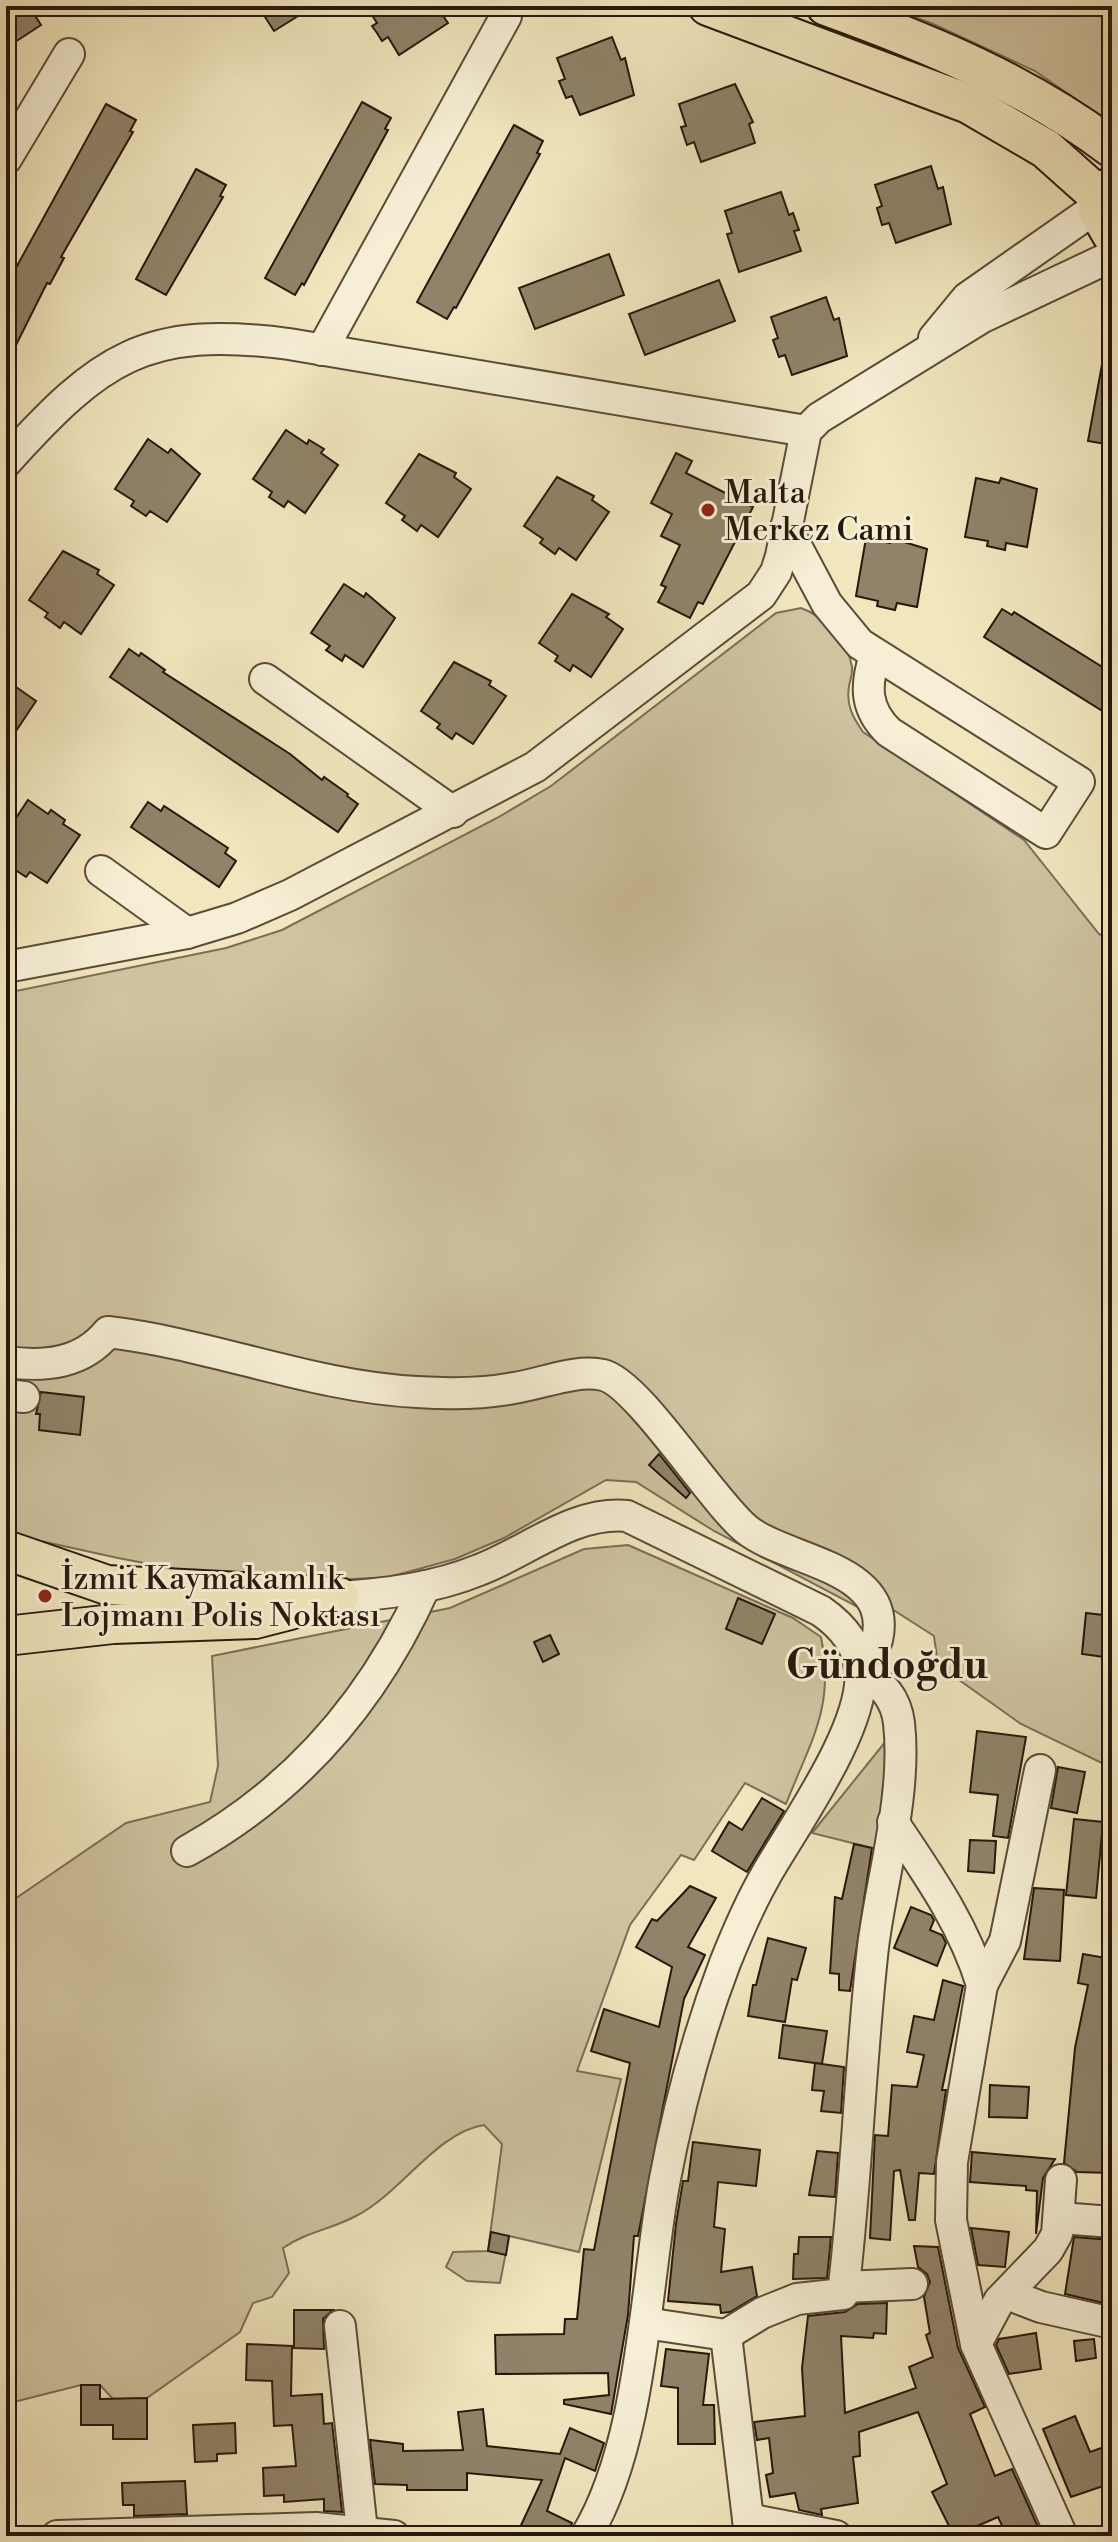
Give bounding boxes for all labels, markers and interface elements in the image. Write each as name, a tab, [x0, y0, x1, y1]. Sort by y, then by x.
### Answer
place label: Malta Merkez Cami	[724, 473, 913, 550]
marker: Malta Merkez Cami	[699, 501, 717, 519]
place label: İzmit Kaymakamlık Lojmanı Polis Noktası	[61, 1558, 380, 1636]
marker: İzmit Kaymakamlık Lojmanı Polis Noktası	[36, 1587, 54, 1605]
district label: Gündoğdu	[786, 1641, 988, 1691]

